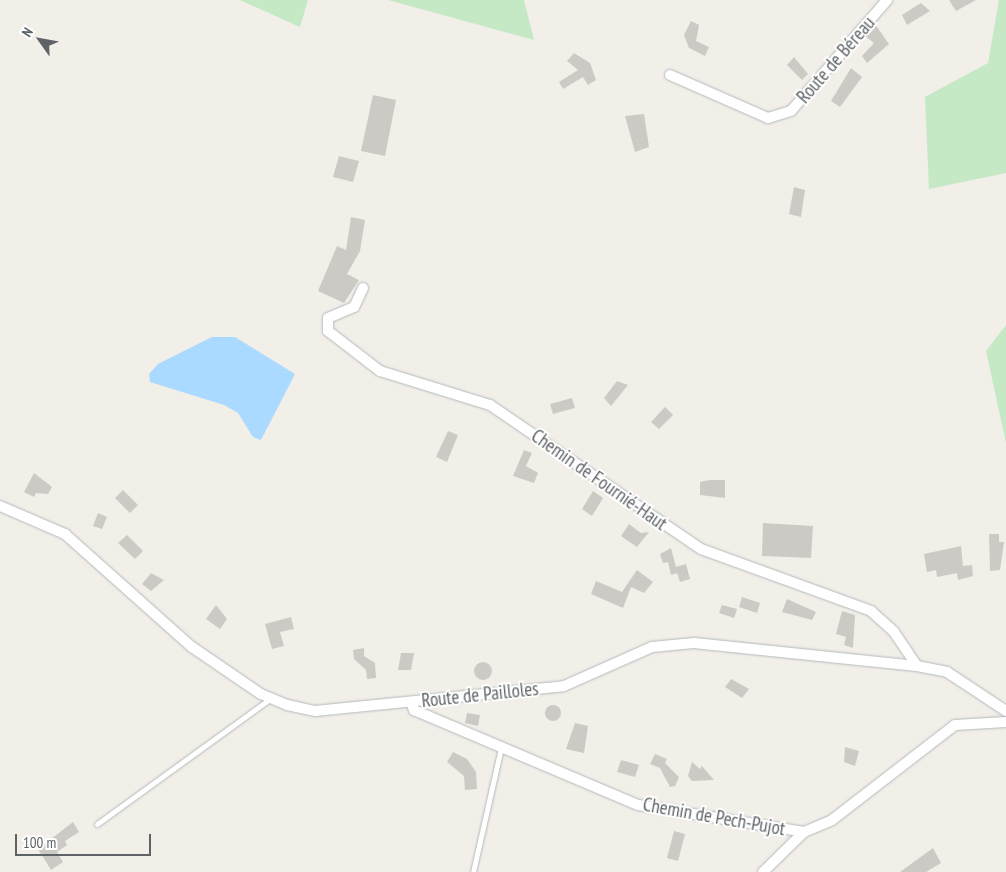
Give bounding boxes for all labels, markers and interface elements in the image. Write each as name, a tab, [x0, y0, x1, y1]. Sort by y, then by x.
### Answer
street label: Route de Béreau	[792, 12, 880, 108]
north arrow	[15, 15, 65, 65]
text: N	[18, 24, 37, 40]
street label: Chemin de Fournié-Haut	[527, 425, 671, 535]
street label: Route de Pailloles	[420, 678, 540, 712]
street label: Chemin de Pech-Pujot	[641, 793, 787, 841]
scale bar	[18, 824, 154, 856]
text: 100 m	[23, 833, 56, 852]

